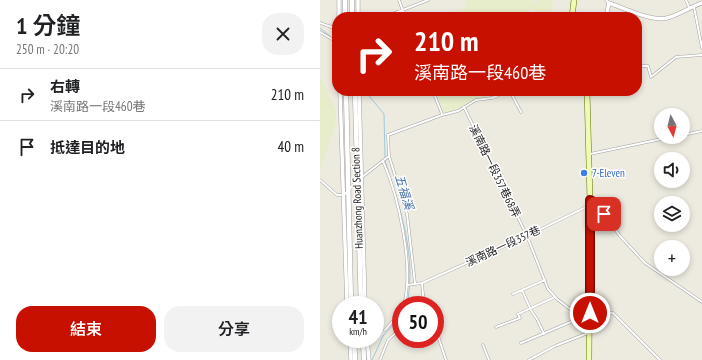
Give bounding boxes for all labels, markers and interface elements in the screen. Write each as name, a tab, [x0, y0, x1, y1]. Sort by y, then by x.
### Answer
text: 1 分鐘	[16, 10, 80, 41]
button: close	[262, 13, 304, 55]
text: 210 m	[414, 22, 478, 59]
icon: right	[348, 28, 400, 80]
text: 250 m · 20:20	[16, 41, 79, 58]
text: 溪南路一段460巷	[414, 61, 546, 84]
text: 右轉	[50, 77, 80, 96]
icon: right	[16, 84, 38, 106]
text: 210 m	[271, 85, 304, 104]
text: 溪南路一段460巷	[50, 98, 146, 115]
north arrow	[654, 108, 690, 144]
map controls	[654, 108, 690, 276]
street label: 溪南路一段357巷68弄	[466, 122, 524, 220]
icon: arrive	[16, 136, 38, 158]
text: 40 m	[278, 137, 304, 156]
text: 抵達目的地	[50, 138, 125, 157]
street label: Huanzhong Road Section 8	[348, 147, 366, 249]
button: sound	[654, 152, 690, 188]
place label: 7-Eleven	[592, 166, 625, 180]
marker: 7-Eleven	[579, 168, 589, 178]
water label: 五福溪	[392, 172, 417, 213]
button: layers	[654, 196, 690, 232]
pin	[587, 197, 621, 231]
icon: arrive	[593, 203, 615, 225]
street label: 溪南路一段357巷	[463, 223, 543, 269]
button: +	[654, 240, 690, 276]
position arrow	[569, 292, 611, 334]
speed limit sign: 50	[392, 296, 444, 348]
text: 41	[348, 304, 368, 330]
button: 結束	[16, 306, 156, 352]
button: 分享	[164, 306, 304, 352]
text: km/h	[349, 325, 367, 338]

